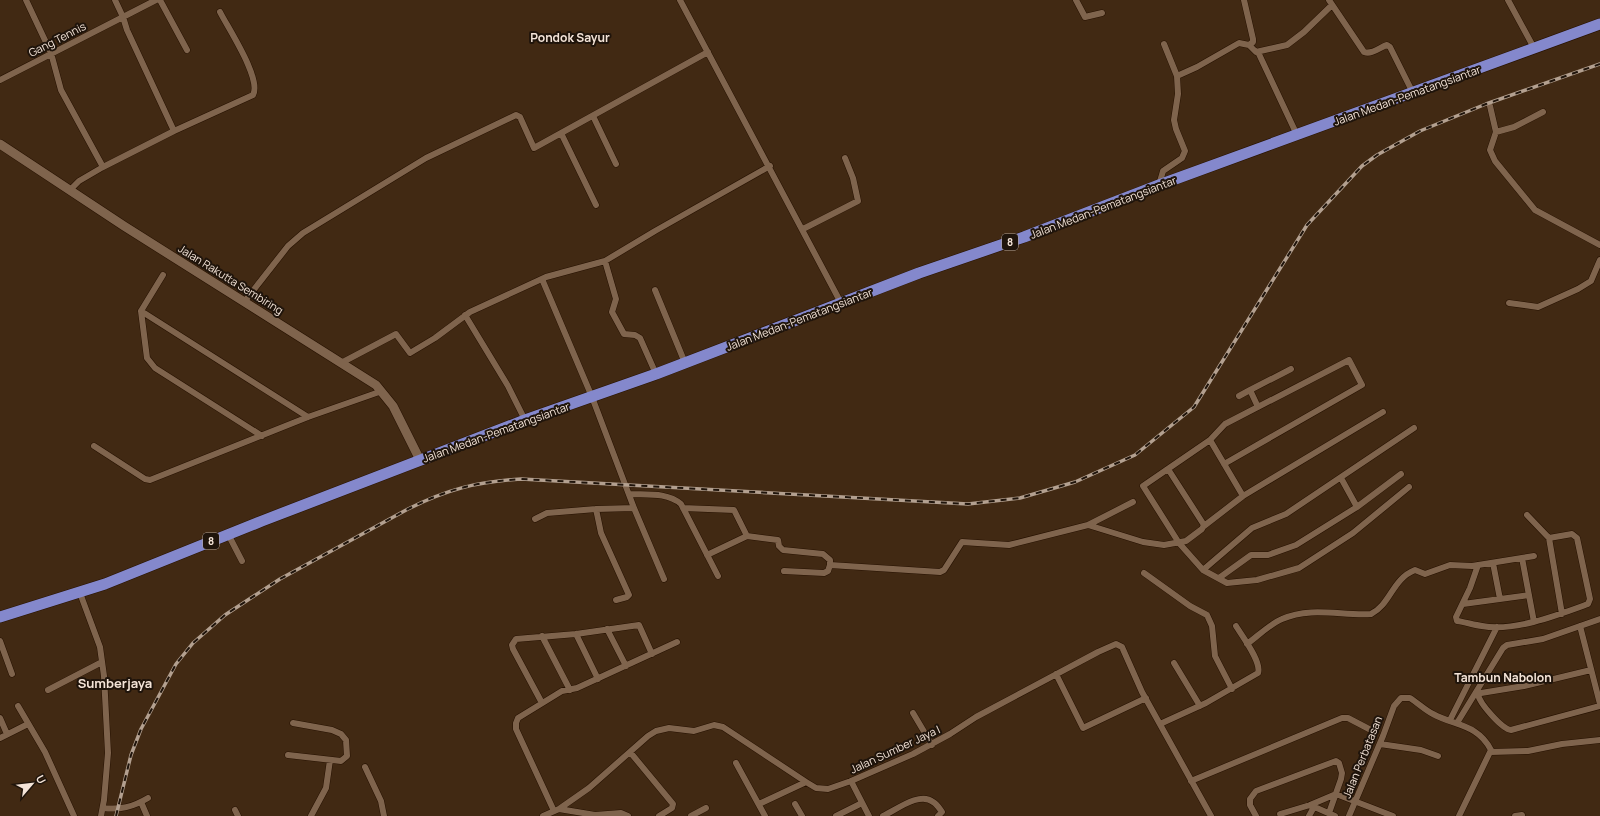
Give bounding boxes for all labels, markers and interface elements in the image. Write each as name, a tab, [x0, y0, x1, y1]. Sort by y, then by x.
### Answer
street label: Gang Tennis	[26, 18, 88, 60]
district label: Pondok Sayur	[530, 29, 610, 46]
street label: Jalan Medan-Pematangsiantar	[1331, 61, 1483, 129]
street label: Jalan Medan-Pematangsiantar	[1028, 172, 1178, 242]
road number: 8	[1002, 234, 1018, 250]
street label: Jalan Rakutta Sembiring	[176, 241, 286, 317]
street label: Jalan Medan-Pematangsiantar	[724, 284, 874, 354]
street label: Jalan Medan-Pematangsiantar	[420, 398, 572, 466]
road number: 8	[203, 533, 219, 549]
district label: Tambun Nabolon	[1454, 669, 1552, 686]
district label: Sumberjaya	[78, 674, 152, 692]
street label: Jalan Perbatasan	[1339, 714, 1385, 800]
street label: Jalan Sumber Jaya I	[848, 722, 942, 776]
north arrow	[12, 764, 52, 804]
text: U	[33, 772, 50, 786]

